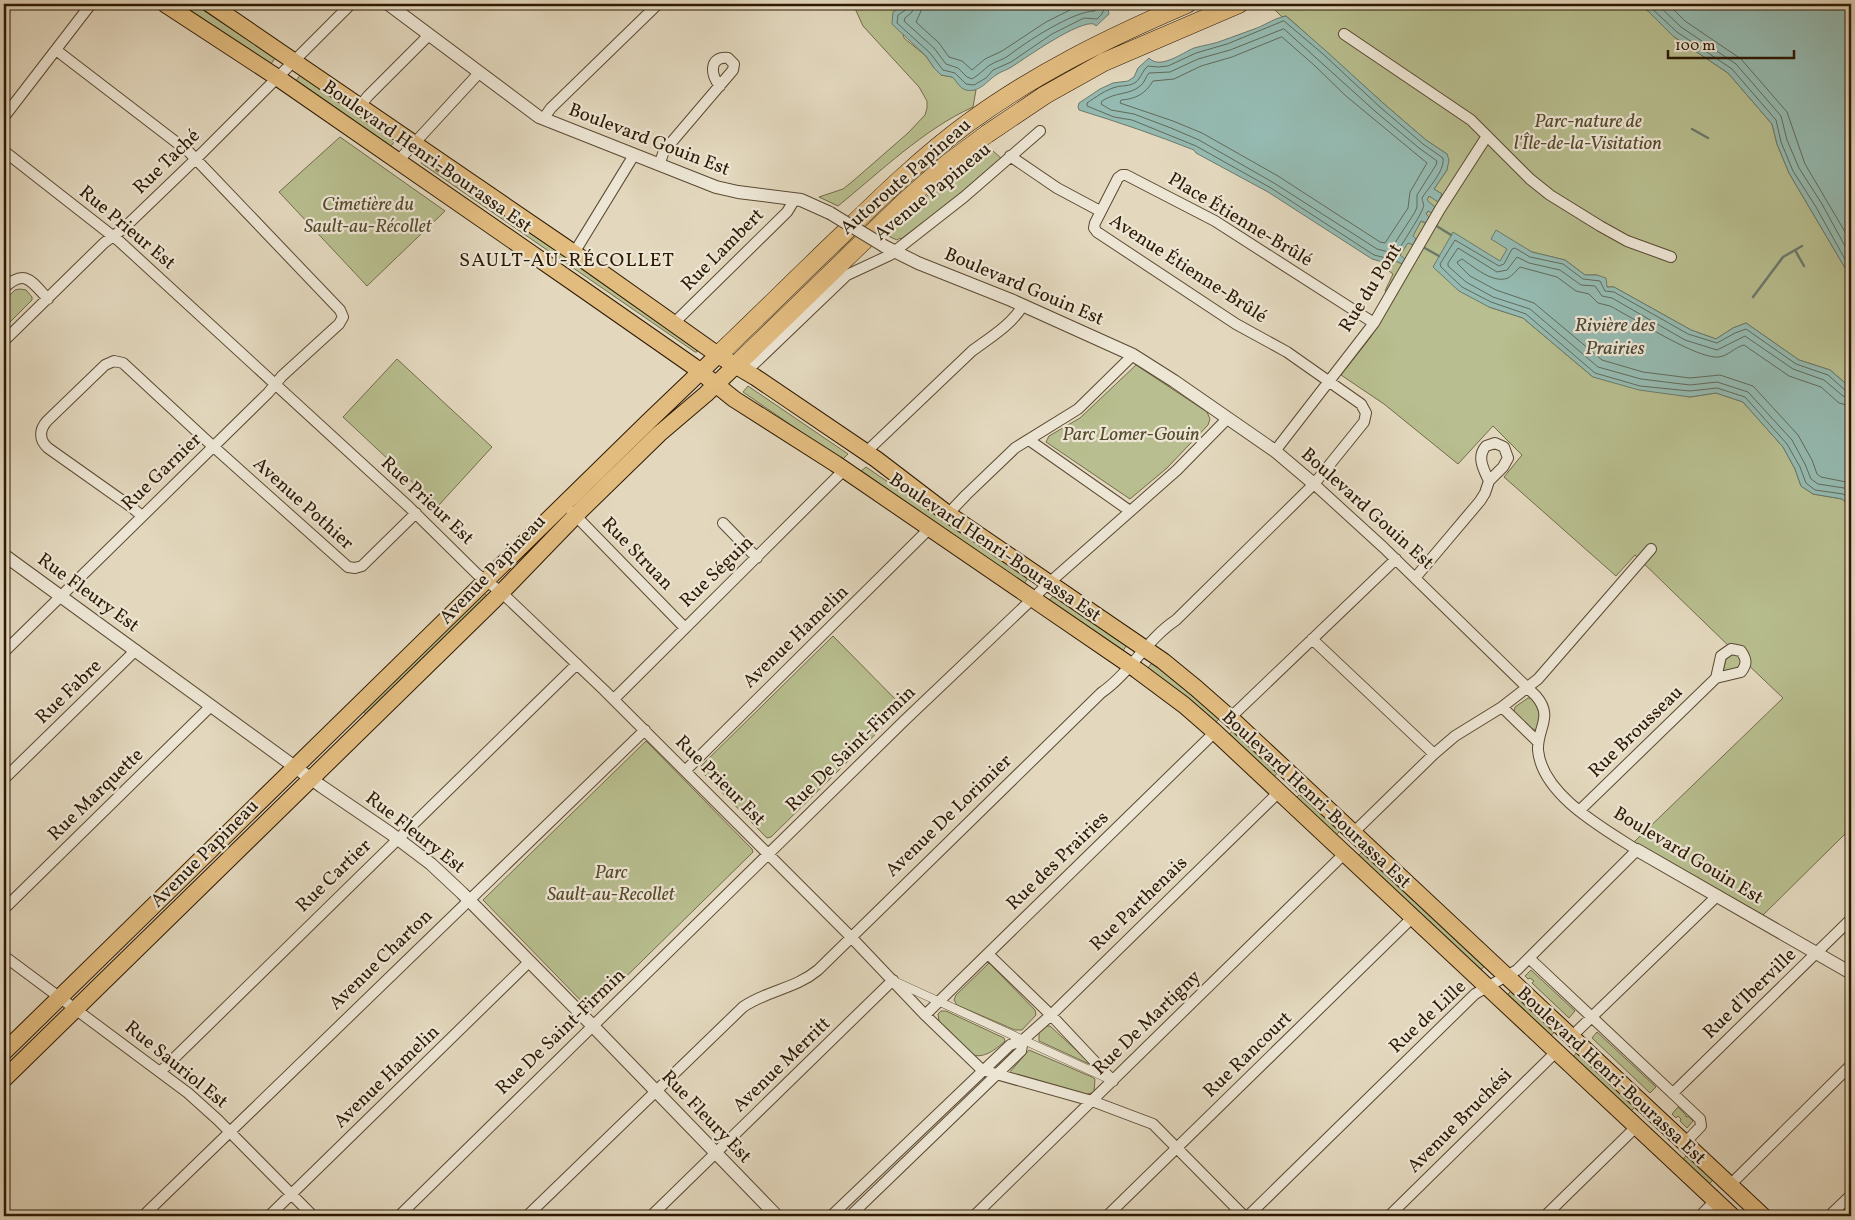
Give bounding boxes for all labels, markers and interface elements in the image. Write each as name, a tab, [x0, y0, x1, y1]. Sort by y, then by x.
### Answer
scale bar	[1668, 28, 1794, 60]
text: 100 m	[1675, 36, 1715, 57]
street label: Boulevard Henri-Bourassa Est	[317, 74, 537, 240]
street label: Boulevard Gouin Est	[565, 97, 734, 183]
park label: Parc-nature de l'Île-de-la-Visitation	[1514, 109, 1662, 157]
street label: Autoroute Papineau	[835, 113, 977, 241]
street label: Rue Taché	[128, 124, 206, 200]
street label: Avenue Papineau	[869, 137, 997, 247]
street label: Place Étienne-Brûlé	[1163, 166, 1317, 274]
street label: Rue Prieur Est	[73, 180, 181, 276]
park label: Cimetière du Sault-au-Récollet	[304, 192, 433, 240]
street label: Rue Lambert	[676, 203, 770, 297]
street label: Avenue Étienne-Brûlé	[1104, 208, 1272, 330]
street label: Rue du Pont	[1333, 238, 1409, 338]
street label: Boulevard Gouin Est	[940, 242, 1108, 332]
district label: SAULT-AU-RÉCOLLET	[459, 247, 675, 275]
water label: Rivière des Prairies	[1574, 312, 1656, 363]
park label: Parc Lomer-Gouin	[1062, 422, 1200, 448]
street label: Rue Garnier	[116, 427, 208, 517]
street label: Boulevard Gouin Est	[1295, 442, 1439, 576]
street label: Rue Prieur Est	[375, 451, 480, 551]
street label: Avenue Pothier	[247, 452, 359, 556]
street label: Boulevard Henri-Bourassa Est	[884, 467, 1106, 629]
street label: Avenue Papineau	[434, 509, 552, 631]
street label: Rue Struan	[595, 511, 679, 597]
street label: Rue Séguin	[674, 530, 760, 614]
street label: Rue Fleury Est	[32, 547, 145, 639]
street label: Avenue Hamelin	[737, 580, 855, 694]
street label: Rue Fabre	[30, 654, 108, 730]
street label: Rue De Saint-Firmin	[780, 680, 922, 818]
street label: Rue Brousseau	[1583, 680, 1689, 784]
street label: Boulevard Henri-Bourassa Est	[1215, 705, 1417, 895]
street label: Rue Prieur Est	[669, 730, 771, 832]
street label: Rue Marquette	[42, 743, 150, 847]
street label: Avenue De Lorimier	[880, 749, 1018, 883]
street label: Rue Fleury Est	[360, 786, 471, 880]
street label: Avenue Papineau	[145, 794, 265, 914]
street label: Boulevard Gouin Est	[1608, 801, 1768, 911]
street label: Rue des Prairies	[1001, 805, 1115, 917]
street label: Rue Cartier	[291, 833, 377, 919]
street label: Rue Parthenais	[1084, 851, 1194, 957]
park label: Parc Sault-au-Recollet	[547, 860, 676, 908]
street label: Avenue Charton	[323, 904, 439, 1016]
street label: Rue d'Iberville	[1697, 943, 1803, 1045]
street label: Rue De Saint-Firmin	[490, 963, 632, 1101]
street label: Rue De Martigny	[1087, 965, 1207, 1081]
street label: Rue de Lille	[1384, 974, 1472, 1060]
street label: Boulevard Henri-Bourassa Est	[1510, 981, 1712, 1171]
street label: Rue Rancourt	[1198, 1006, 1298, 1104]
street label: Avenue Merritt	[727, 1011, 837, 1118]
street label: Rue Sauriol Est	[119, 1015, 234, 1115]
street label: Avenue Hamelin	[328, 1020, 446, 1134]
street label: Avenue Bruchési	[1402, 1063, 1518, 1179]
street label: Rue Fleury Est	[655, 1065, 757, 1170]

